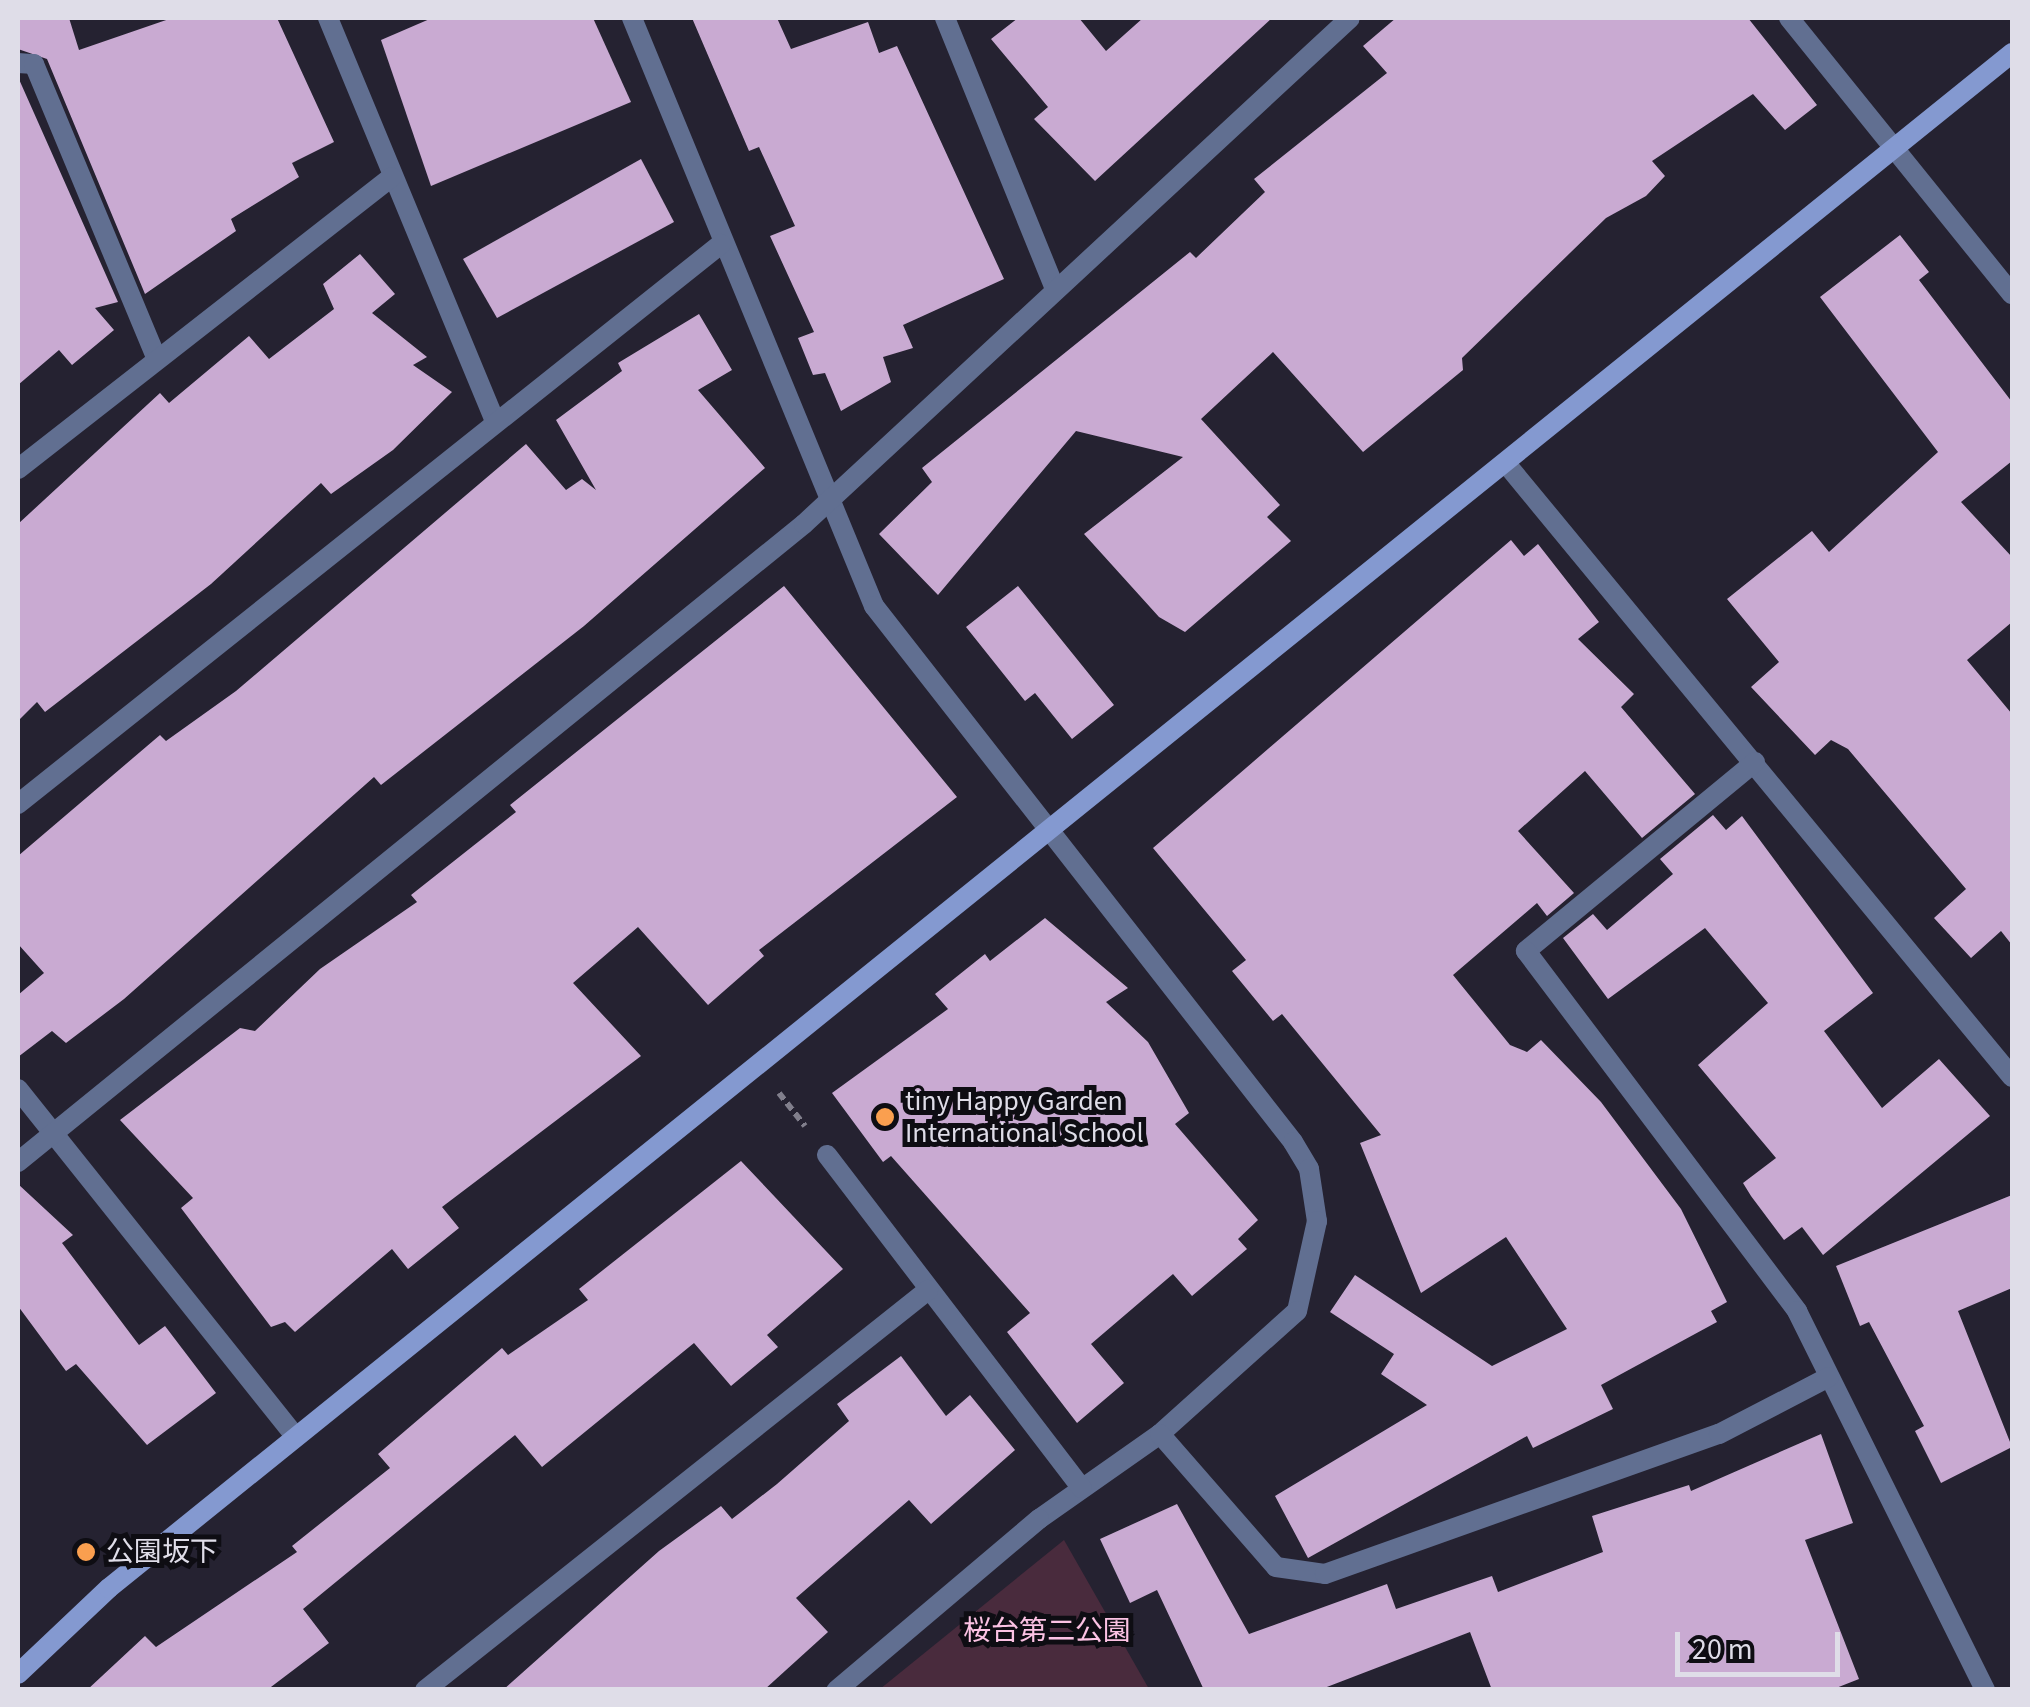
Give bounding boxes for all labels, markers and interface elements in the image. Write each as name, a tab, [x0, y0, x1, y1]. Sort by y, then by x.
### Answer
place label: tiny Happy Garden International School	[905, 1084, 1144, 1150]
marker: tiny Happy Garden International School	[874, 1106, 896, 1128]
place label: 公園坂下	[106, 1535, 218, 1569]
marker: 公園坂下	[75, 1541, 97, 1563]
scale bar	[1680, 1612, 1845, 1674]
park label: 桜台第二公園	[963, 1614, 1131, 1648]
text: 20 m	[1692, 1628, 1753, 1671]

